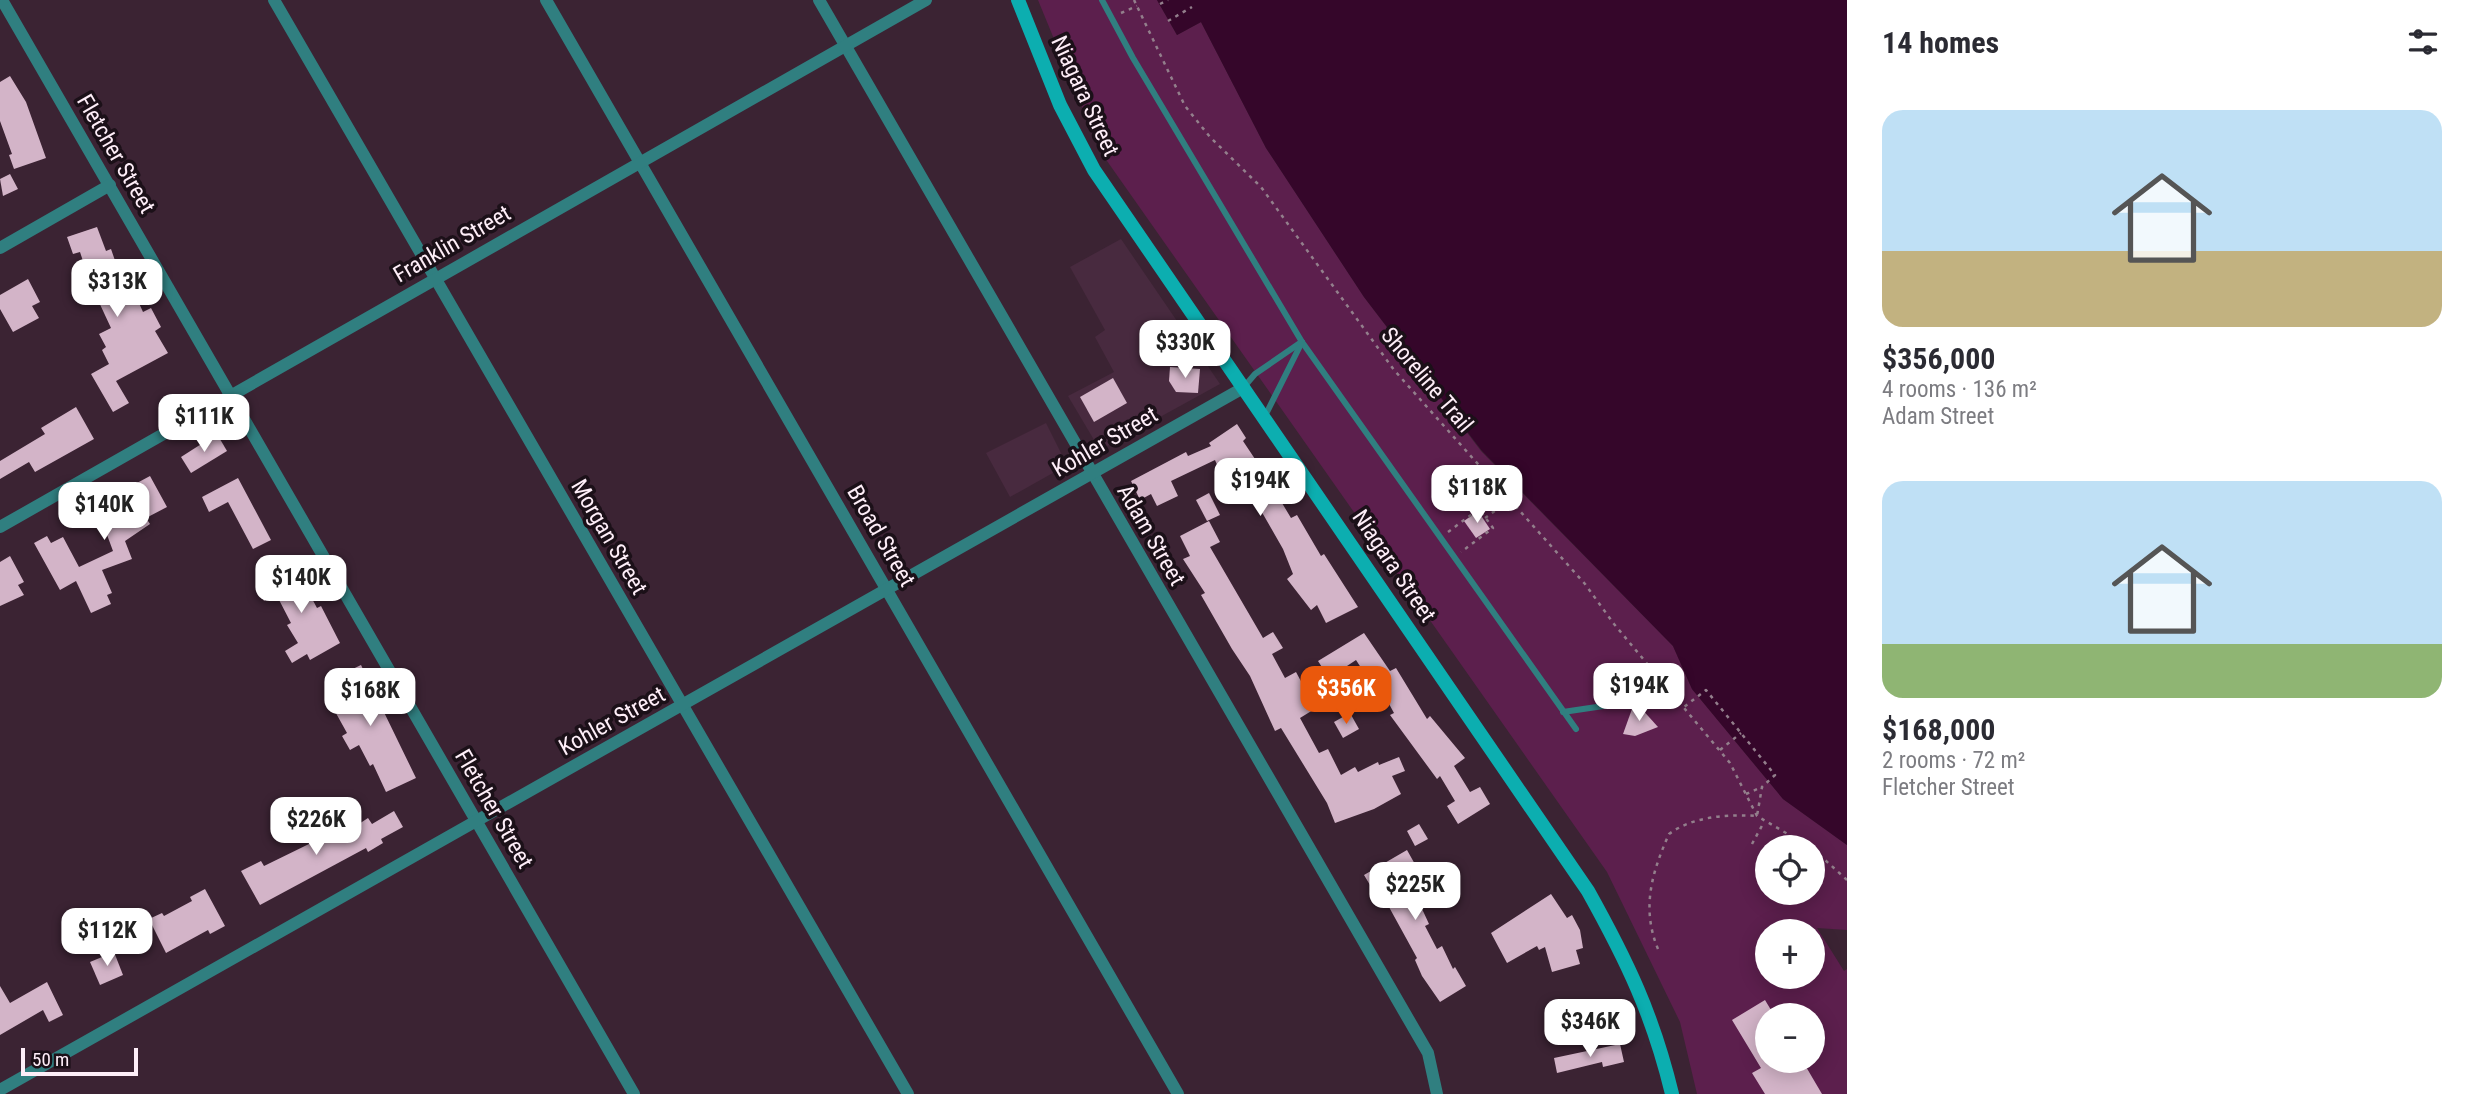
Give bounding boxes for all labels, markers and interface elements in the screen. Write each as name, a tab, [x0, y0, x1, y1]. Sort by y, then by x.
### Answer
icon: filters	[2404, 23, 2442, 61]
text: 14 homes	[1882, 25, 1999, 60]
street label: Niagara Street	[1045, 32, 1125, 160]
street label: Fletcher Street	[71, 90, 161, 218]
icon: home	[2099, 155, 2225, 281]
street label: Franklin Street	[389, 200, 515, 288]
pin: $313K	[68, 260, 166, 319]
text: $313K	[87, 268, 147, 295]
pin: $330K	[1136, 320, 1234, 380]
street label: Shoreline Trail	[1375, 322, 1479, 438]
text: $330K	[1155, 329, 1215, 356]
text: $356,000	[1882, 341, 1995, 376]
text: 4 rooms · 136 m²	[1882, 376, 2037, 403]
pin: $111K	[155, 394, 253, 454]
street label: Kohler Street	[1048, 401, 1162, 483]
text: $111K	[174, 403, 234, 430]
text: Adam Street	[1882, 403, 1994, 430]
pin: $194K	[1211, 458, 1309, 518]
pin: $118K	[1428, 466, 1526, 525]
text: $194K	[1230, 467, 1290, 494]
text: $118K	[1447, 474, 1507, 501]
street label: Morgan Street	[565, 475, 653, 599]
street label: Adam Street	[1111, 480, 1191, 590]
street label: Broad Street	[841, 481, 921, 591]
pin: $140K	[55, 482, 153, 542]
text: $140K	[74, 491, 134, 518]
street label: Niagara Street	[1347, 505, 1441, 627]
icon: home	[2099, 526, 2225, 652]
pin: $140K	[252, 556, 350, 615]
text: $140K	[271, 564, 331, 591]
pin: $194K	[1590, 664, 1688, 723]
pin: $356K	[1297, 666, 1395, 726]
pin: $168K	[321, 668, 419, 728]
text: $194K	[1609, 672, 1669, 699]
text: $356K	[1316, 675, 1376, 702]
text: $168K	[340, 677, 400, 704]
street label: Kohler Street	[554, 681, 670, 761]
text: $168,000	[1882, 712, 1995, 747]
street label: Fletcher Street	[449, 745, 539, 873]
text: 2 rooms · 72 m²	[1882, 747, 2025, 774]
text: Fletcher Street	[1882, 774, 2015, 801]
pin: $226K	[267, 798, 365, 857]
text: $226K	[286, 806, 346, 833]
map controls	[1755, 835, 1825, 1073]
button: locate	[1755, 835, 1825, 905]
pin: $225K	[1366, 862, 1464, 922]
text: $225K	[1385, 871, 1445, 898]
pin: $112K	[58, 908, 156, 968]
text: $112K	[77, 917, 137, 944]
button: +	[1755, 919, 1825, 989]
pin: $346K	[1541, 1000, 1639, 1059]
button: −	[1755, 1003, 1825, 1073]
text: $346K	[1560, 1008, 1620, 1035]
scale bar	[21, 1045, 138, 1077]
text: 50 m	[32, 1048, 69, 1071]

